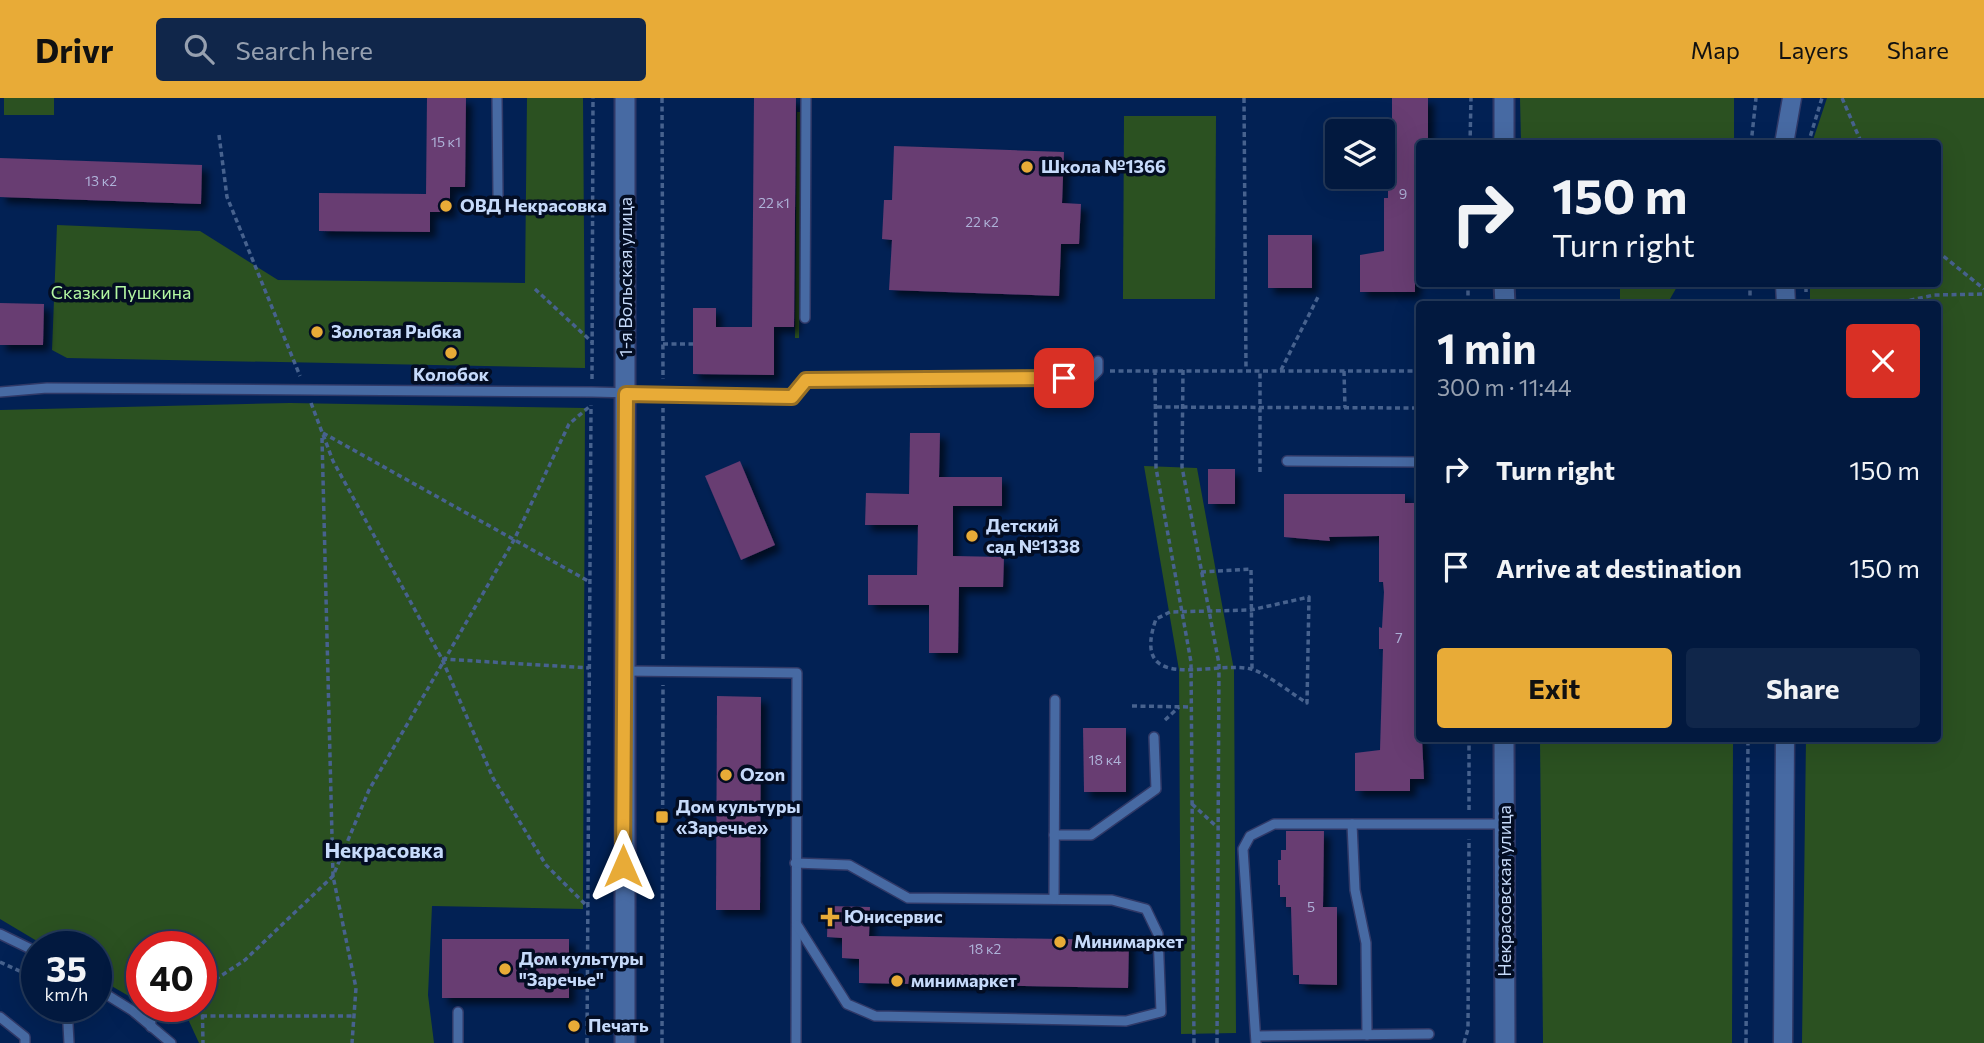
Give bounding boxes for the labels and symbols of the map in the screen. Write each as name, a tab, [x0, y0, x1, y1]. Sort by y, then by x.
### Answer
house number: 15 к1	[431, 133, 461, 150]
place label: Школа №1366	[1041, 155, 1166, 177]
marker: Школа №1366	[1019, 159, 1035, 175]
house number: 13 к2	[85, 172, 117, 189]
house number: 9	[1399, 185, 1407, 202]
place label: ОВД Некрасовка	[460, 194, 607, 216]
house number: 22 к1	[758, 194, 790, 211]
street label: 1-я Вольская улица	[614, 197, 636, 357]
marker: ОВД Некрасовка	[438, 198, 454, 214]
house number: 22 к2	[965, 213, 999, 230]
park label: Сказки Пушкина	[51, 281, 191, 303]
place label: Золотая Рыбка	[331, 320, 461, 342]
marker: Золотая Рыбка	[309, 324, 325, 340]
marker: Колобок	[443, 345, 459, 361]
pin	[1034, 348, 1094, 408]
place label: Колобок	[413, 363, 490, 385]
place label: Детский сад №1338	[986, 514, 1080, 557]
marker: Детский сад №1338	[964, 528, 980, 544]
house number: 7	[1395, 629, 1403, 646]
house number: 18 к4	[1089, 751, 1122, 768]
place label: Ozon	[740, 763, 785, 785]
marker: Ozon	[718, 767, 734, 783]
place label: Дом культуры «Заречье»	[676, 795, 801, 838]
street label: Некрасовская улица	[1493, 805, 1515, 977]
marker: Дом культуры «Заречье»	[654, 809, 670, 825]
position arrow	[586, 829, 660, 903]
district label: Некрасовка	[324, 837, 444, 862]
house number: 5	[1307, 898, 1315, 915]
place label: Юнисервис	[844, 905, 943, 927]
marker: Юнисервис	[822, 909, 838, 925]
place label: Минимаркет	[1074, 930, 1184, 952]
speed limit sign: 40	[126, 931, 217, 1022]
marker: Минимаркет	[1052, 934, 1068, 950]
house number: 18 к2	[969, 940, 1001, 957]
place label: Дом культуры "Заречье"	[519, 947, 644, 990]
marker: Дом культуры "Заречье"	[497, 961, 513, 977]
place label: минимаркет	[911, 969, 1017, 991]
marker: минимаркет	[889, 973, 905, 989]
place label: Печать	[588, 1014, 649, 1036]
marker: Печать	[566, 1018, 582, 1034]

